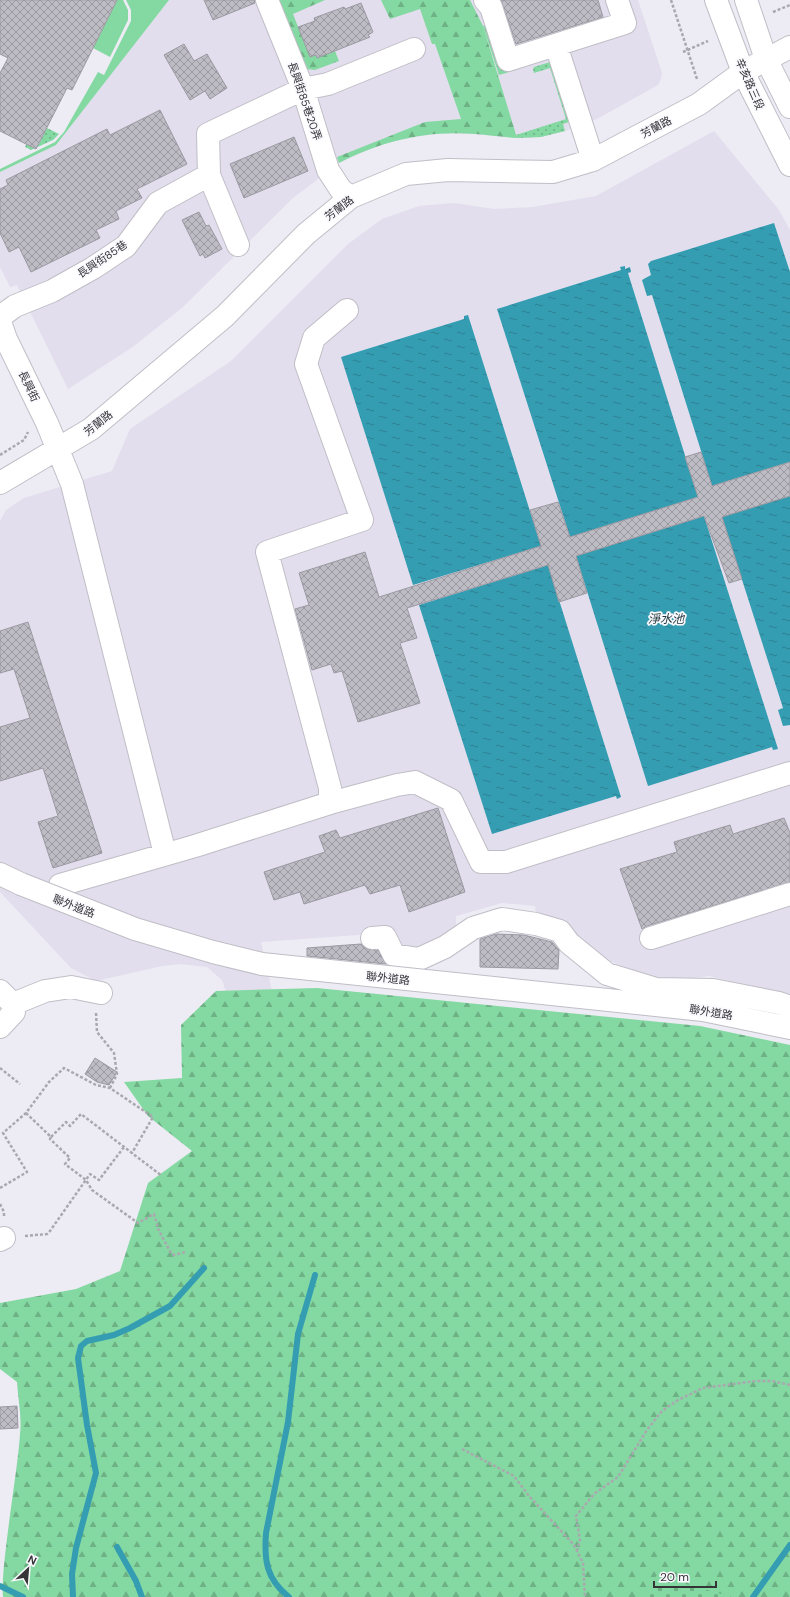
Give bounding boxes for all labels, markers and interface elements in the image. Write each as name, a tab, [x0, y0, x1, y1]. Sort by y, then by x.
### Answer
street label: 辛亥路三段	[732, 56, 768, 112]
street label: 長興街85巷20弄	[285, 60, 325, 142]
street label: 芳蘭路	[638, 113, 674, 141]
street label: 芳蘭路	[322, 192, 356, 224]
street label: 長興街85巷	[74, 237, 130, 281]
street label: 長興街	[15, 368, 43, 404]
street label: 芳蘭路	[81, 407, 115, 439]
water label: 淨水池	[648, 611, 686, 627]
street label: 聯外道路	[51, 892, 97, 920]
street label: 聯外道路	[365, 969, 411, 987]
street label: 聯外道路	[688, 1002, 734, 1022]
north arrow	[8, 1549, 48, 1589]
text: N	[26, 1552, 39, 1568]
scale bar	[654, 1563, 716, 1589]
text: 20 m	[660, 1569, 689, 1585]

